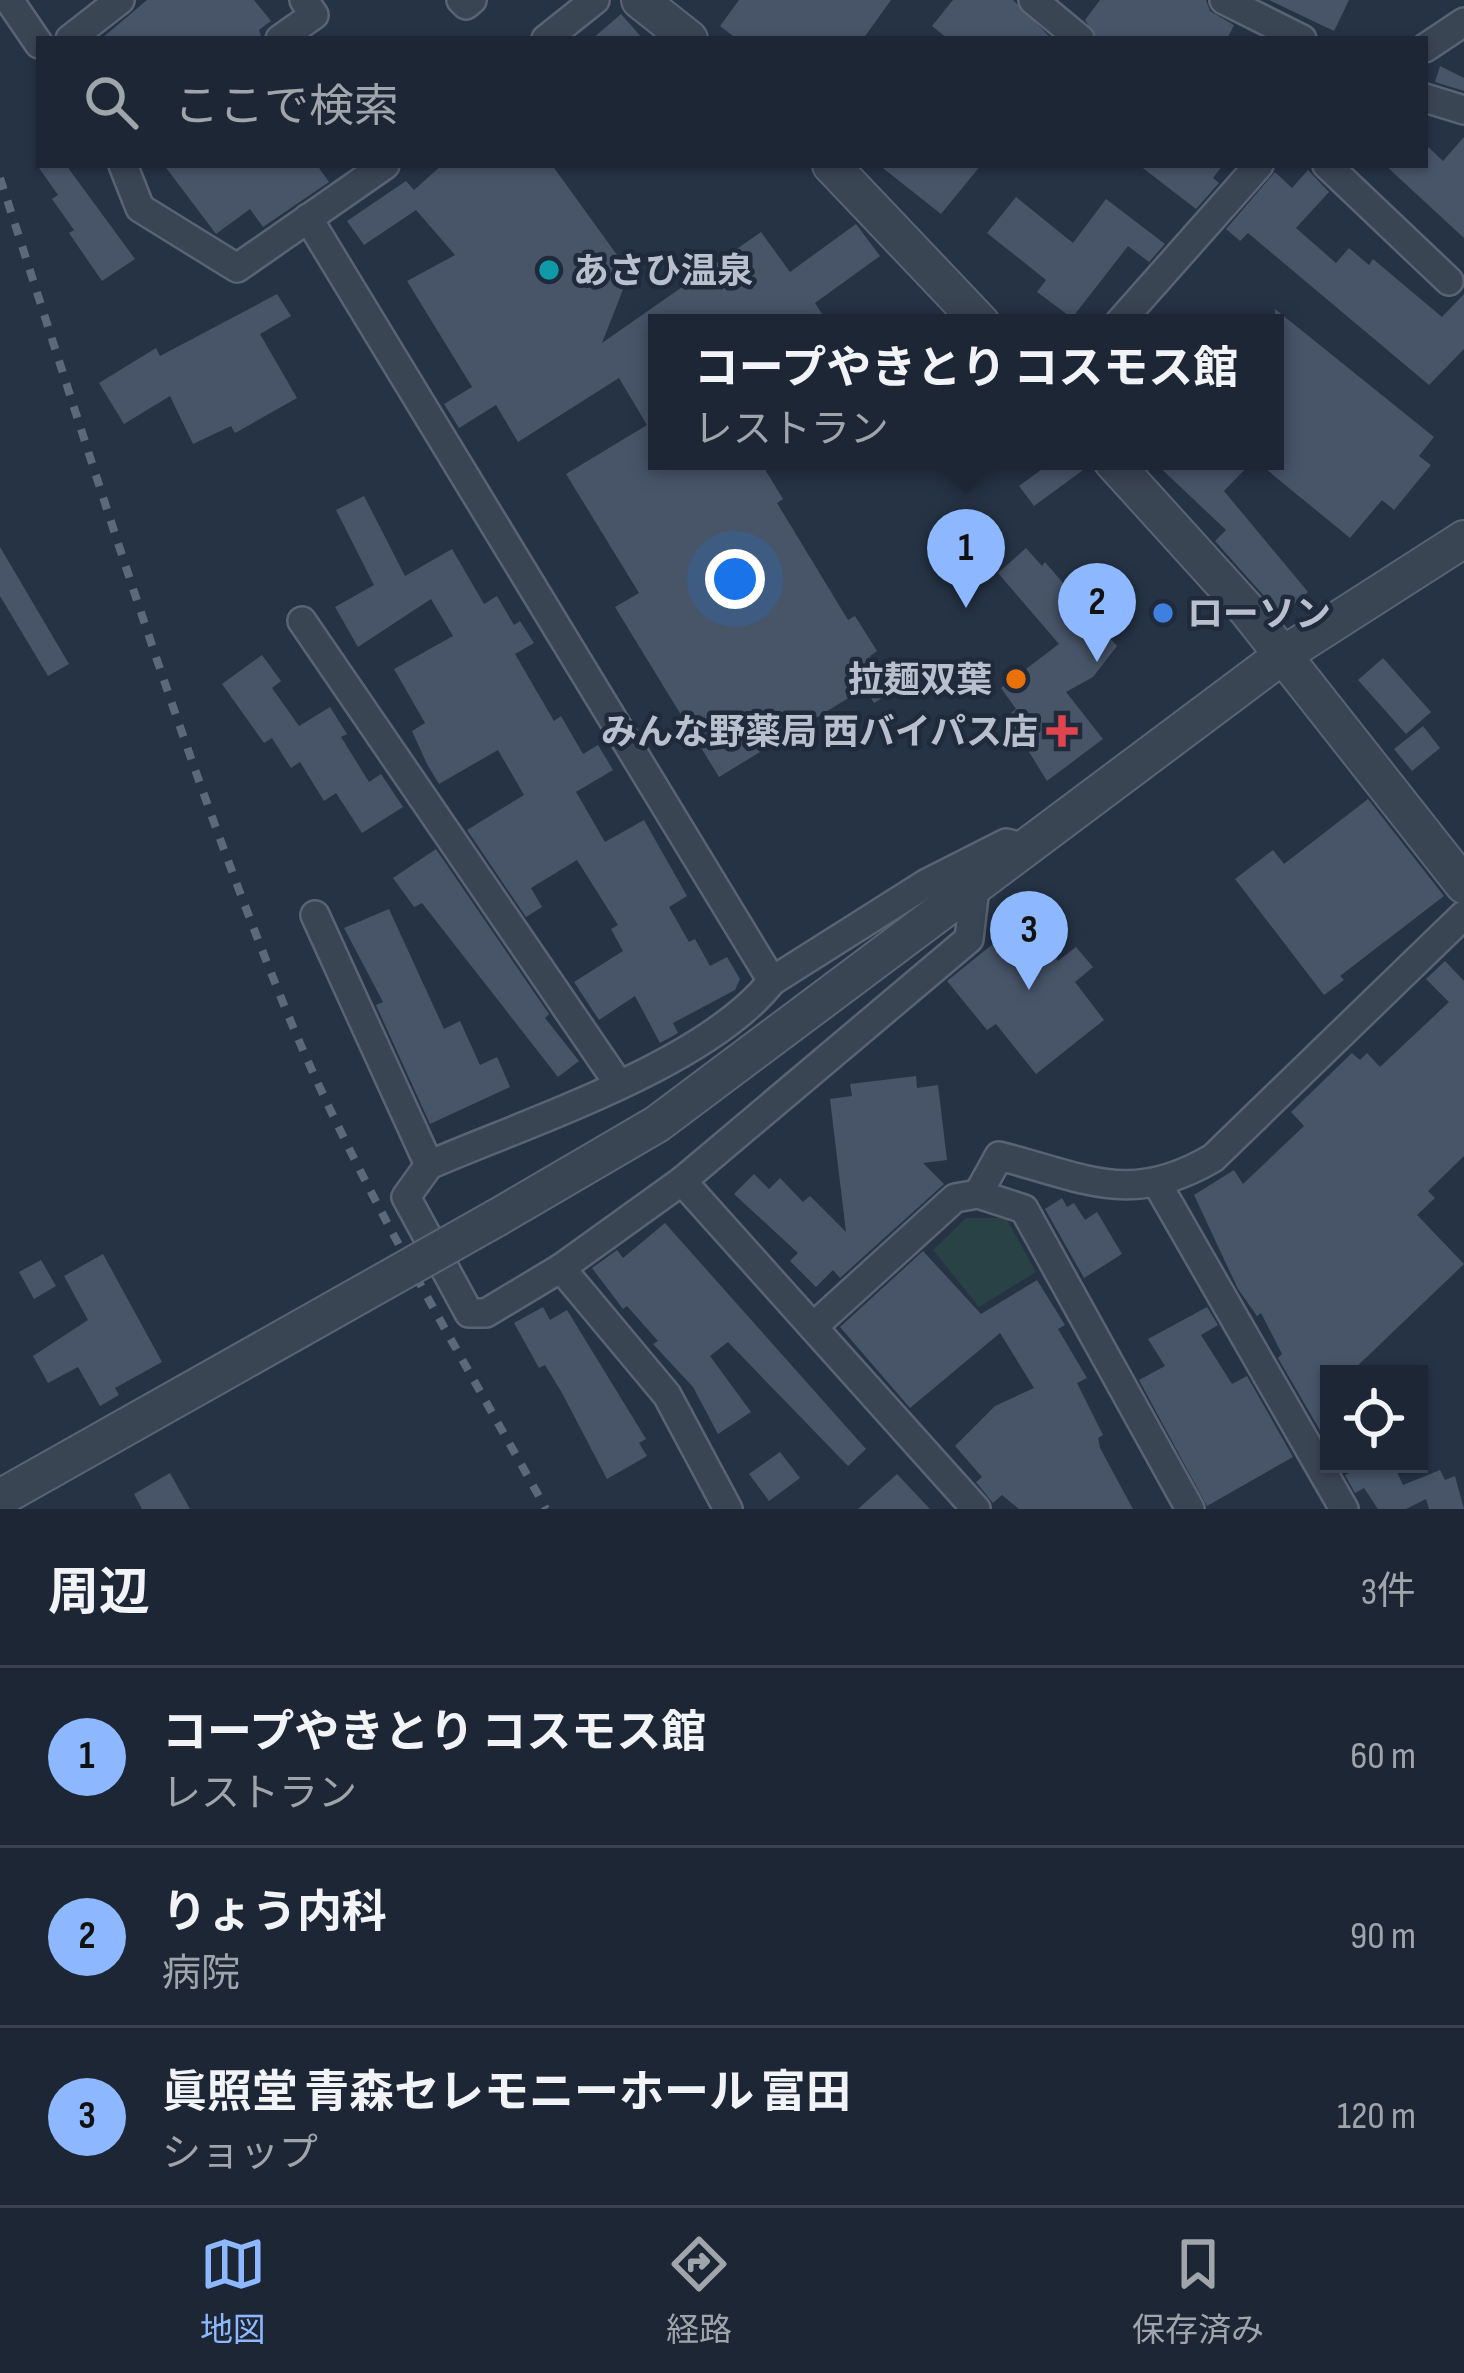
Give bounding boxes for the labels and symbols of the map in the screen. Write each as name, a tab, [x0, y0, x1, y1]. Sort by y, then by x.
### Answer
place label: あさひ温泉	[573, 251, 753, 294]
marker: あさひ温泉	[536, 257, 562, 283]
pin: 1	[927, 509, 1005, 608]
your location	[705, 549, 765, 609]
pin: 2	[1058, 563, 1136, 662]
place label: ローソン	[1187, 594, 1331, 637]
marker: ローソン	[1150, 600, 1176, 626]
place label: 拉麺双葉	[848, 660, 992, 703]
marker: 拉麺双葉	[1003, 666, 1029, 692]
place label: みんな野薬局 西バイパス店	[601, 712, 1038, 755]
marker: みんな野薬局 西バイパス店	[1049, 718, 1075, 744]
pin: 3	[990, 891, 1068, 990]

